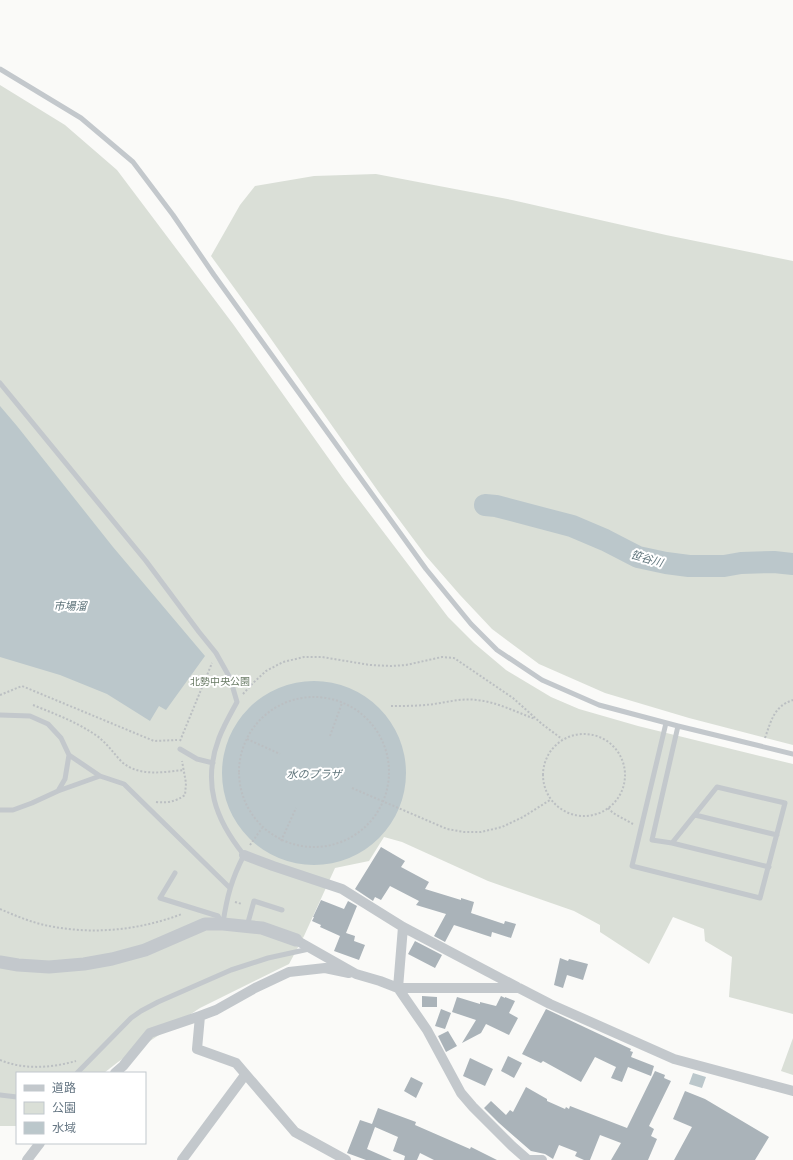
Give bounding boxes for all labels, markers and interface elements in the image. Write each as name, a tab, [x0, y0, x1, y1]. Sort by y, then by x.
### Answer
water label: 笹谷川	[629, 547, 666, 569]
water label: 市場溜	[54, 599, 88, 612]
park label: 北勢中央公園	[190, 675, 250, 687]
water label: 水のプラザ	[287, 767, 343, 780]
legend	[16, 1072, 146, 1144]
text: 道路	[52, 1080, 76, 1095]
text: 公園	[52, 1100, 76, 1115]
text: 水域	[52, 1120, 76, 1135]

